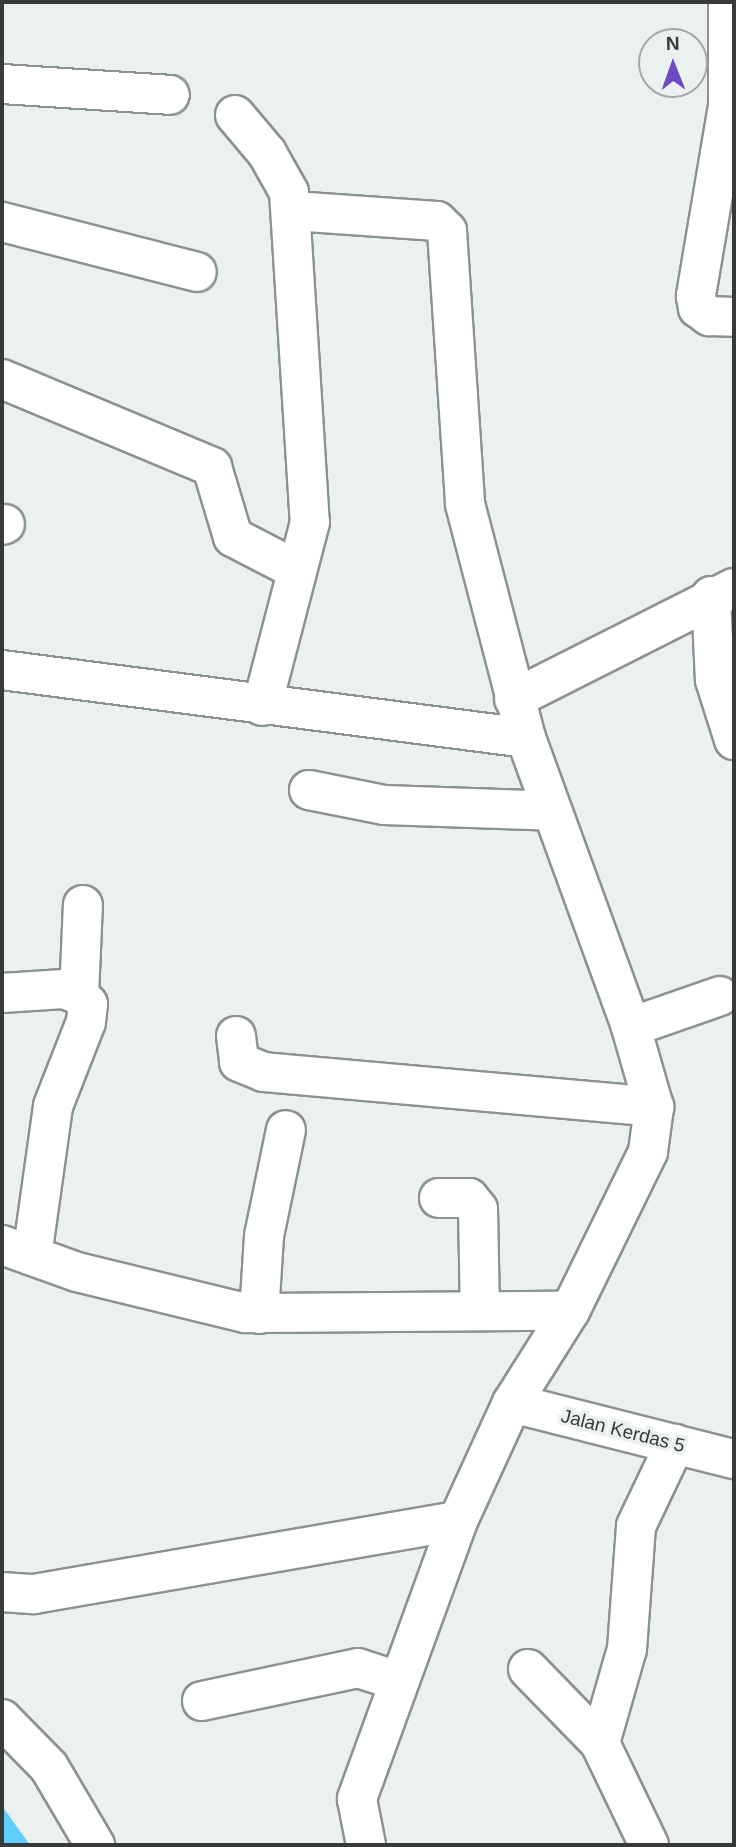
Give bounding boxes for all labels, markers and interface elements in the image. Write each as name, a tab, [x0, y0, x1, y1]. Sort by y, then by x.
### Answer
north arrow	[638, 28, 708, 98]
text: N	[666, 33, 680, 54]
street label: Jalan Kerdas 5	[559, 1405, 687, 1457]

